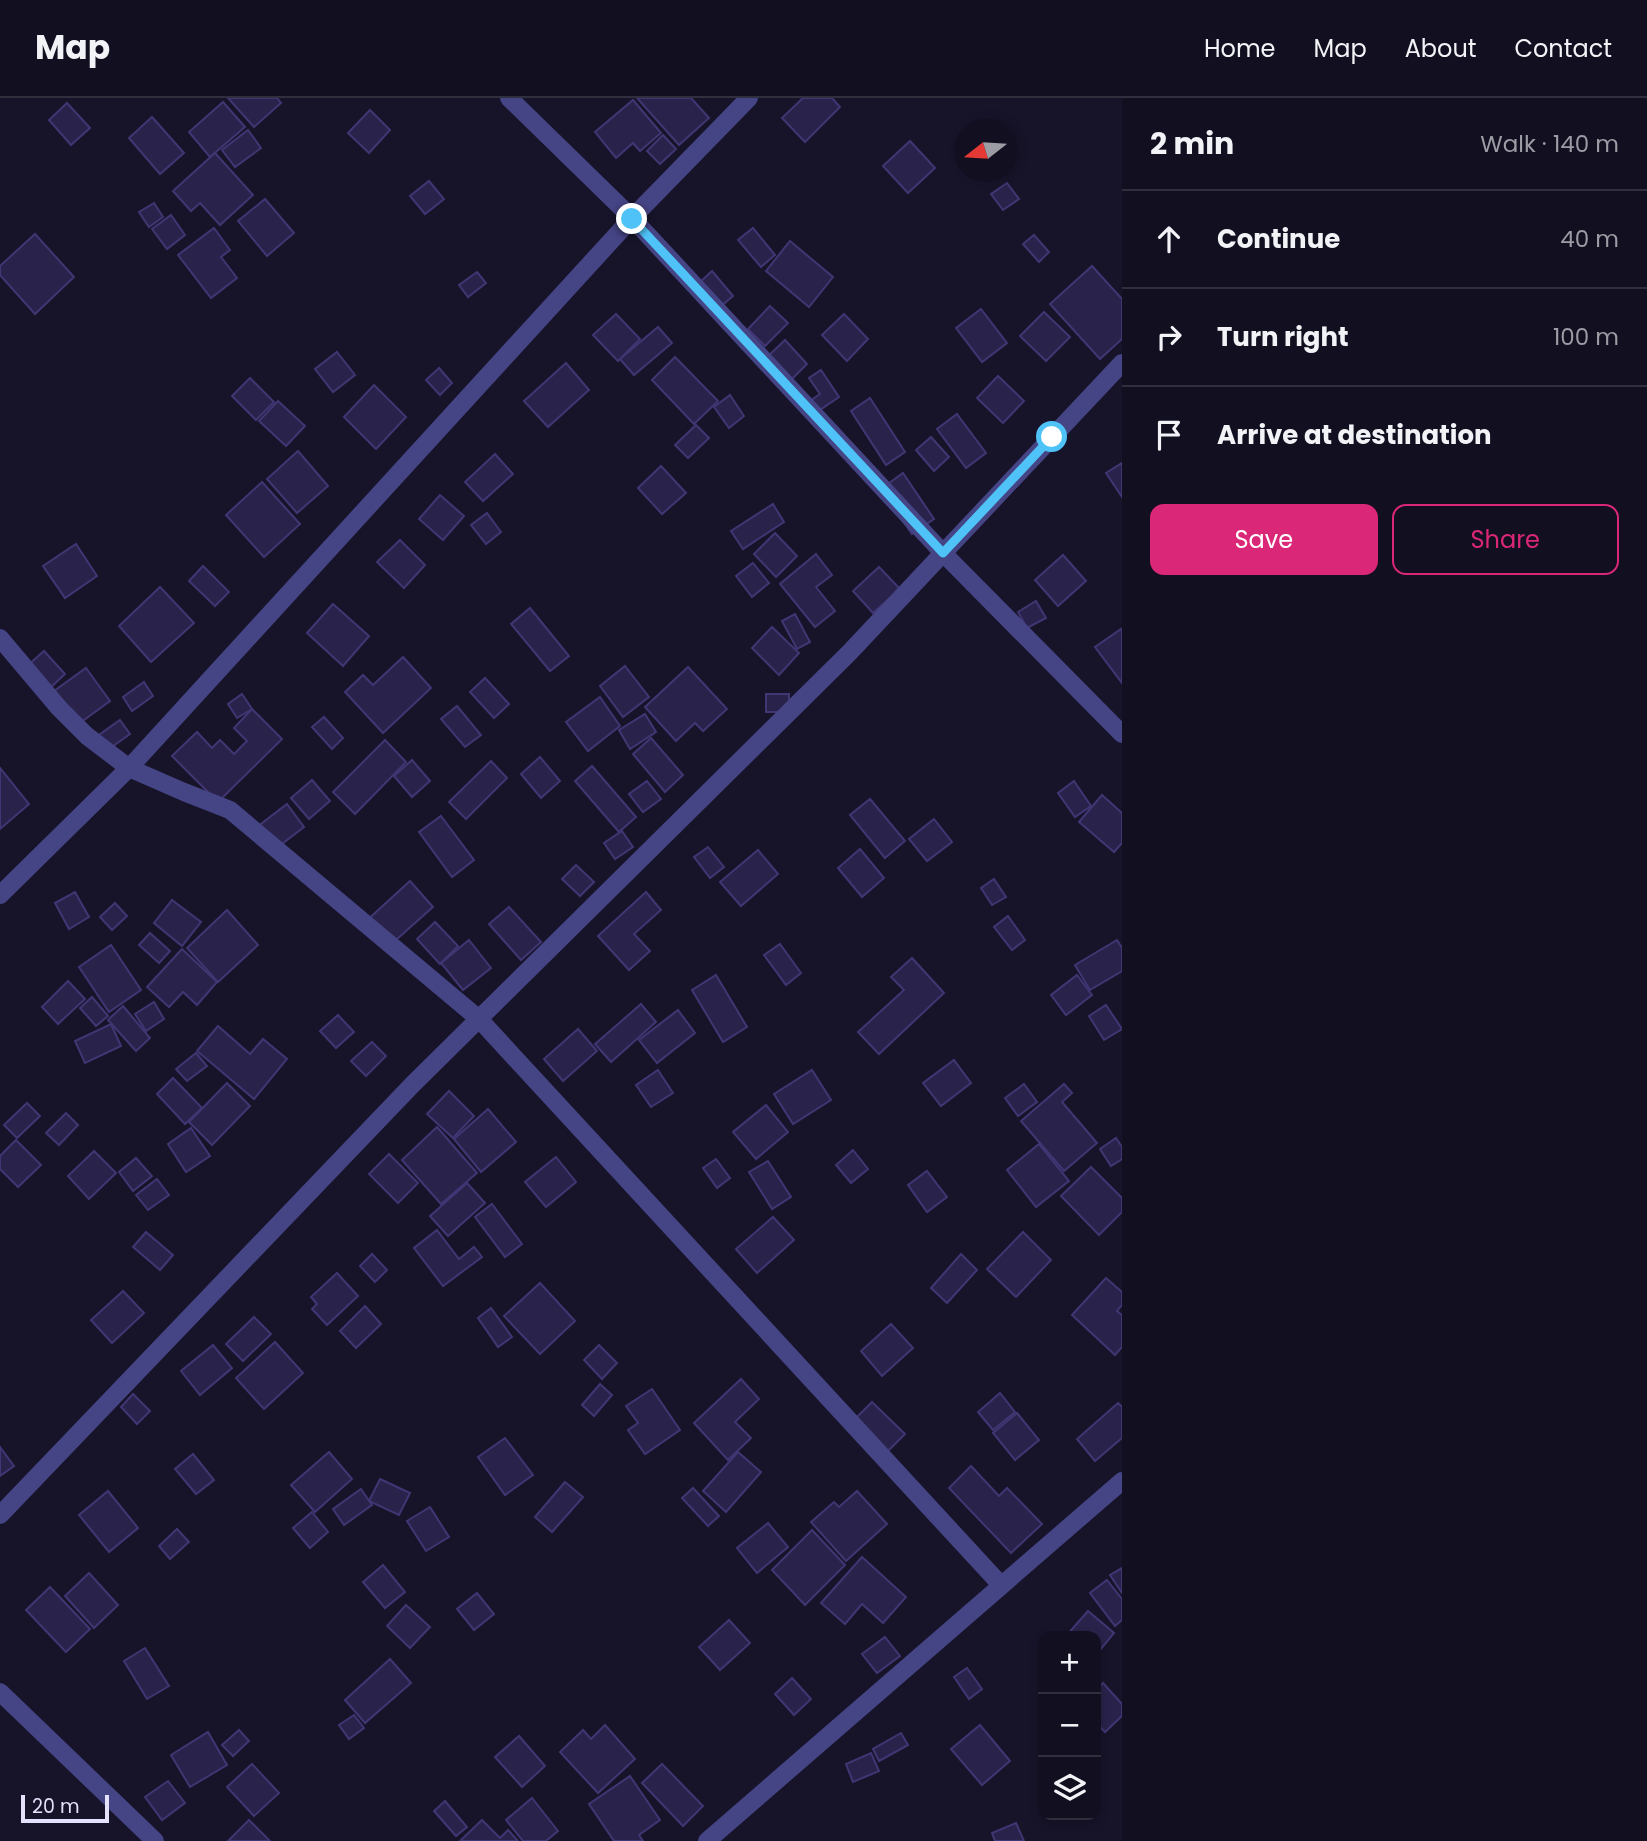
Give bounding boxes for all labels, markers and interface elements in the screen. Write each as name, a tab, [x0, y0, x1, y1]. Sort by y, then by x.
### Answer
text: Map	[35, 24, 110, 71]
text: Home	[1204, 32, 1276, 65]
text: Map	[1314, 32, 1367, 65]
text: About	[1405, 32, 1476, 65]
text: Contact	[1514, 32, 1612, 65]
north arrow	[954, 119, 1017, 182]
text: 2 min	[1150, 122, 1234, 165]
text: Walk · 140 m	[1480, 128, 1619, 160]
route end	[616, 203, 647, 234]
icon: ahead	[1150, 220, 1188, 258]
text: Continue	[1217, 221, 1340, 257]
text: 40 m	[1560, 223, 1619, 255]
icon: right	[1150, 318, 1188, 356]
text: Turn right	[1217, 319, 1349, 355]
text: 100 m	[1553, 321, 1619, 353]
icon: arrive	[1150, 416, 1188, 454]
text: Arrive at destination	[1217, 417, 1492, 453]
route start	[1036, 421, 1067, 452]
button: Save	[1150, 504, 1378, 575]
button: Share	[1392, 504, 1619, 575]
map controls	[1038, 1631, 1101, 1820]
button: +	[1038, 1631, 1101, 1694]
button: −	[1038, 1694, 1101, 1757]
button: layers	[1038, 1757, 1101, 1820]
scale bar	[21, 1792, 108, 1824]
text: 20 m	[32, 1793, 80, 1820]

